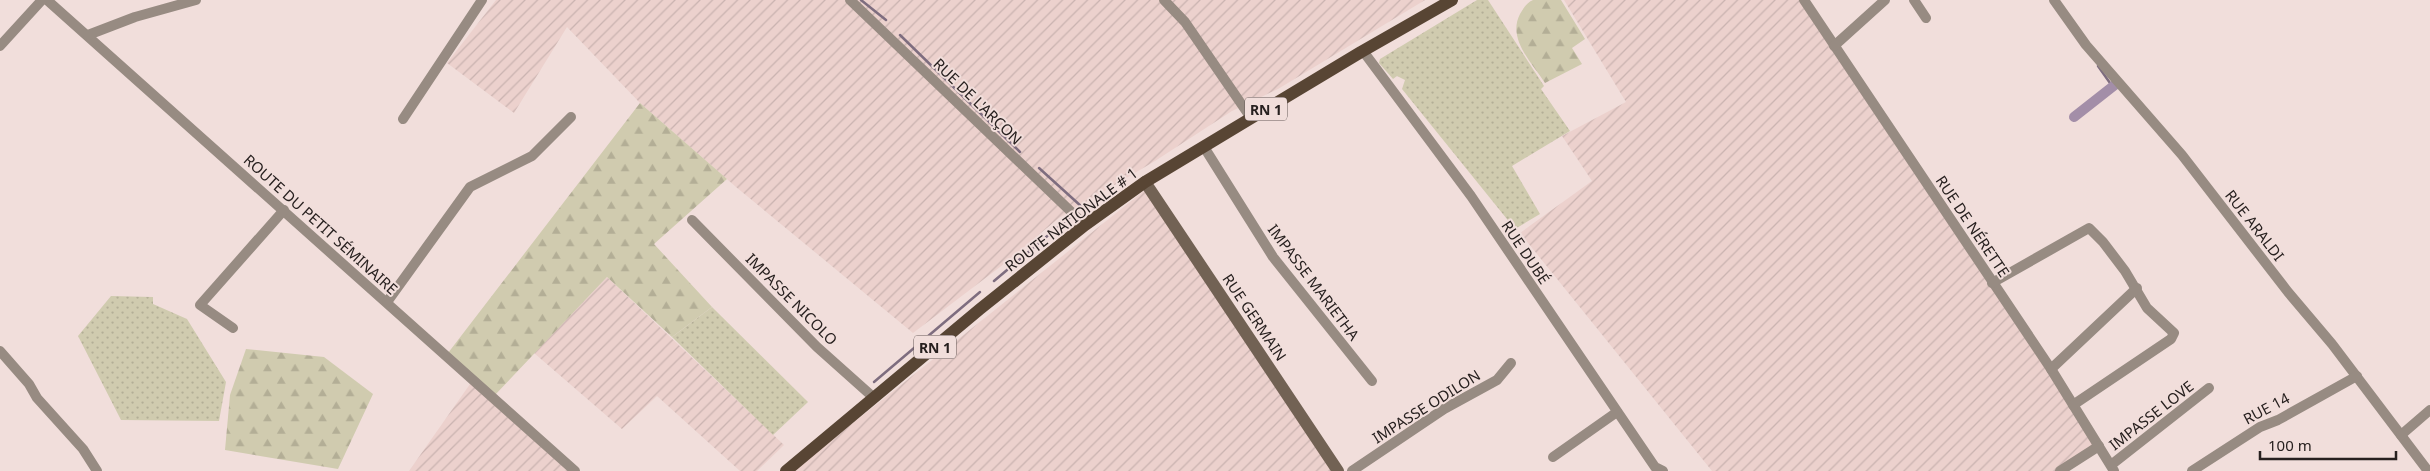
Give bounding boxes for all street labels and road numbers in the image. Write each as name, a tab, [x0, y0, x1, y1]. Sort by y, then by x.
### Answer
street label: RUE DE L'ARÇON	[929, 54, 1027, 148]
road number: RN 1	[1245, 98, 1287, 120]
street label: ROUTE DU PETIT SÉMINAIRE	[240, 149, 402, 299]
street label: ROUTE NATIONALE # 1	[1001, 163, 1141, 275]
street label: RUE DE NÉRETTE	[1932, 171, 2014, 281]
street label: RUE ARALDI	[2221, 185, 2289, 265]
street label: RUE DUBÉ	[1497, 216, 1555, 288]
street label: IMPASSE MARIETHA	[1264, 220, 1364, 344]
street label: IMPASSE NICOLO	[742, 249, 842, 349]
street label: RUE GERMAIN	[1219, 270, 1291, 364]
road number: RN 1	[914, 336, 956, 358]
street label: IMPASSE ODILON	[1368, 365, 1484, 447]
street label: IMPASSE LOVE	[2105, 376, 2197, 454]
street label: RUE 14	[2239, 387, 2293, 428]

